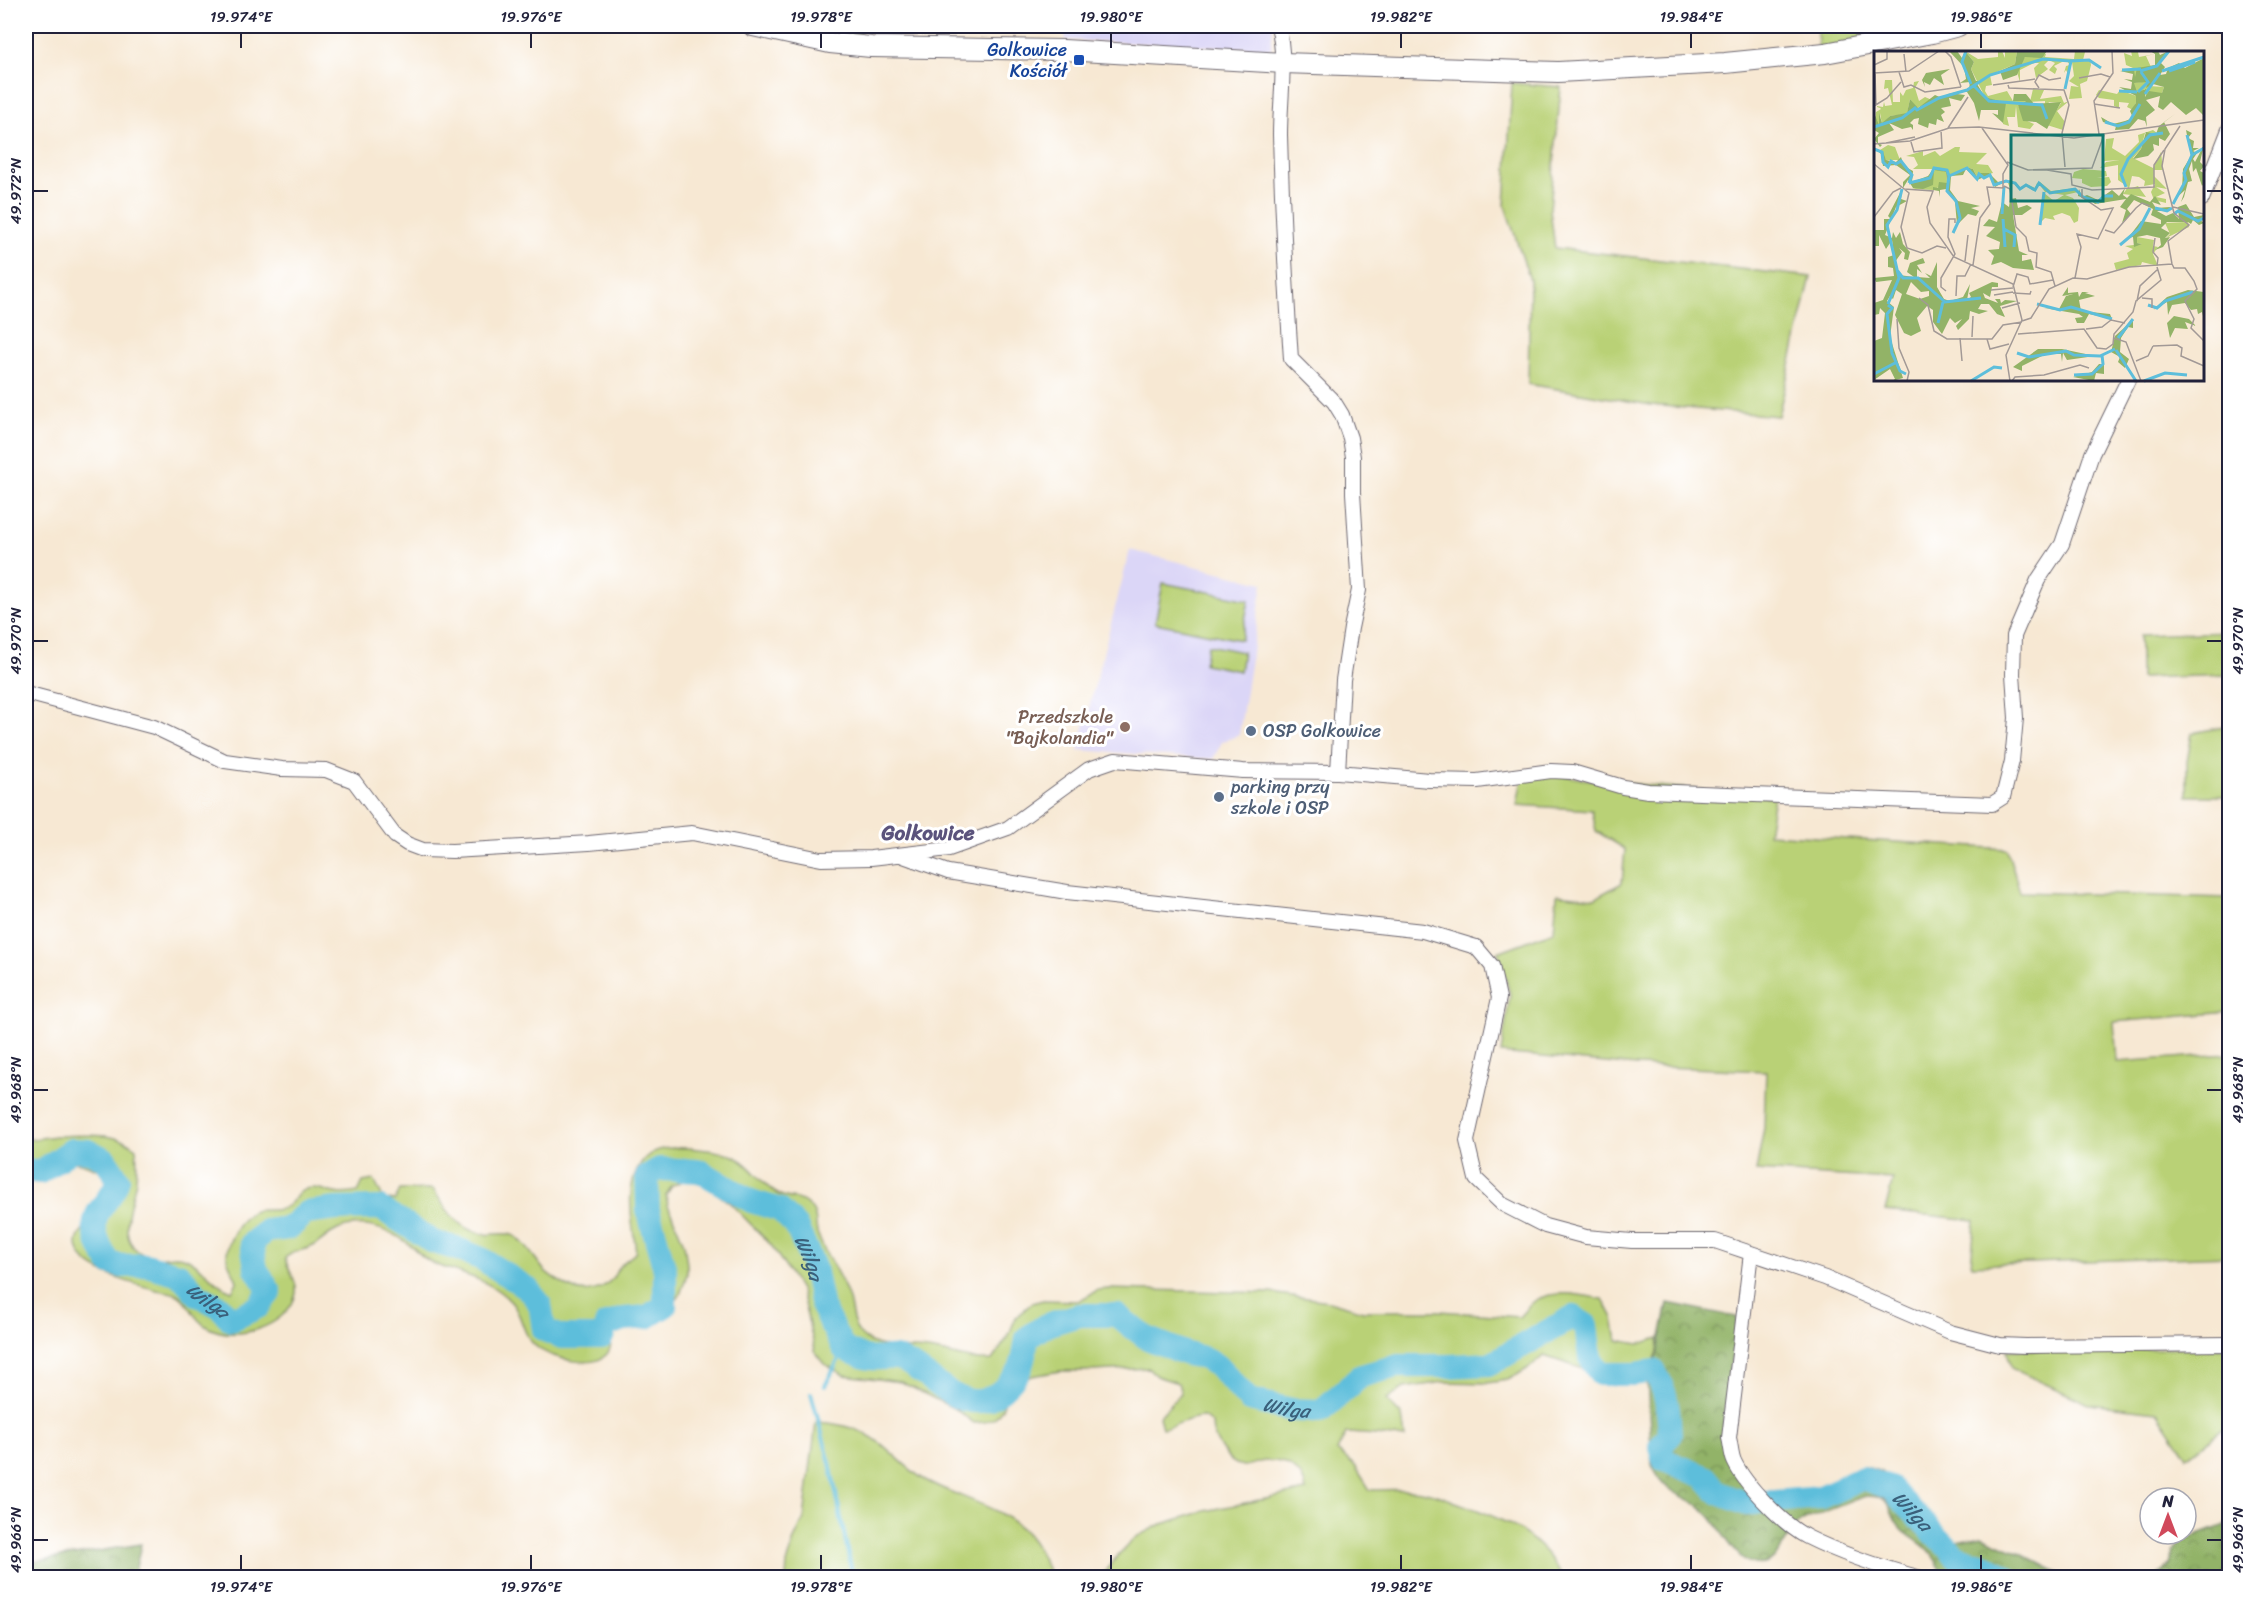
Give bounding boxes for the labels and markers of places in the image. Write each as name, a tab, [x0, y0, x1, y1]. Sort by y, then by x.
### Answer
place label: Golkowice Kościół	[987, 34, 1068, 87]
marker: Golkowice Kościół	[1072, 53, 1086, 67]
place label: Przedszkole "Bajkolandia"	[1006, 701, 1115, 754]
place label: OSP Golkowice	[1263, 715, 1381, 747]
marker: Przedszkole "Bajkolandia"	[1118, 720, 1132, 734]
marker: OSP Golkowice	[1244, 724, 1258, 738]
place label: parking przy szkole i OSP	[1230, 771, 1330, 824]
marker: parking przy szkole i OSP	[1212, 790, 1226, 804]

